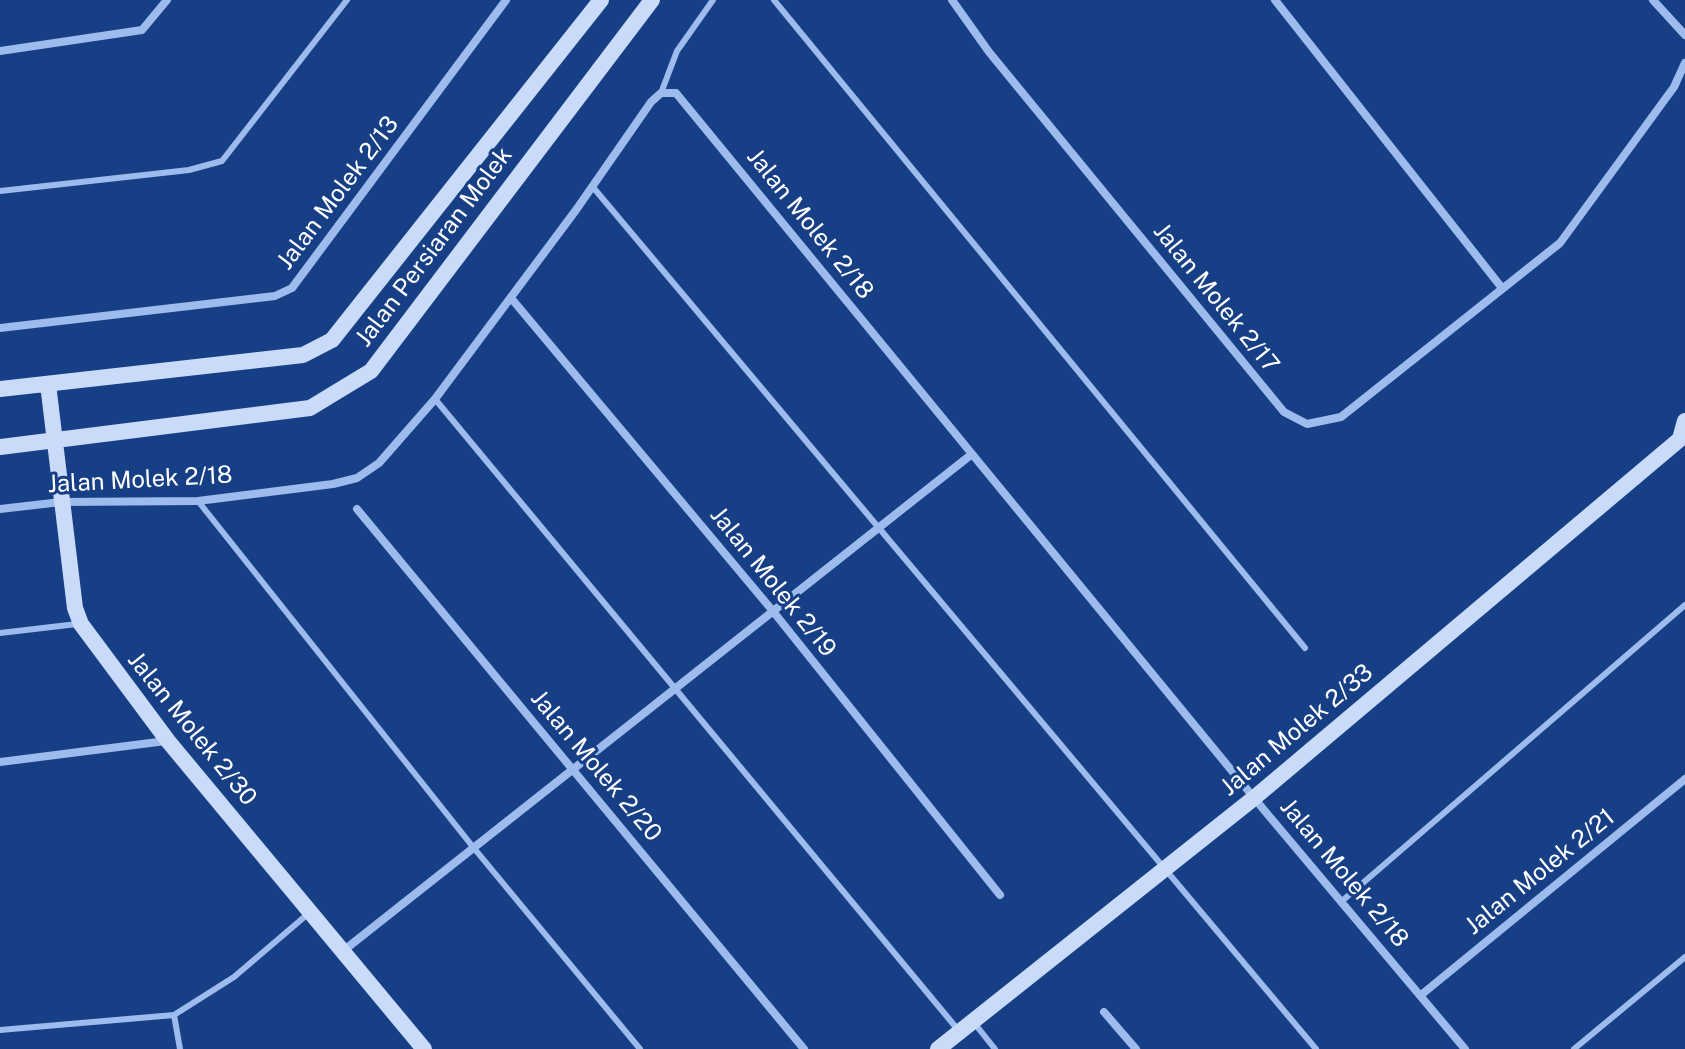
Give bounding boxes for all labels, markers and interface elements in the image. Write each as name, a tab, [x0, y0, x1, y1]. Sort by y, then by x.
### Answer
street label: Jalan Molek 2/13	[271, 111, 405, 275]
street label: Jalan Persiaran Molek	[350, 142, 518, 352]
street label: Jalan Molek 2/18	[741, 143, 879, 305]
street label: Jalan Molek 2/17	[1147, 218, 1285, 378]
street label: Jalan Molek 2/18	[47, 461, 233, 499]
street label: Jalan Molek 2/19	[704, 501, 842, 663]
street label: Jalan Molek 2/30	[121, 646, 263, 812]
street label: Jalan Molek 2/33	[1215, 658, 1379, 802]
street label: Jalan Molek 2/20	[524, 684, 668, 848]
street label: Jalan Molek 2/18	[1274, 793, 1414, 953]
street label: Jalan Molek 2/21	[1460, 803, 1620, 941]

